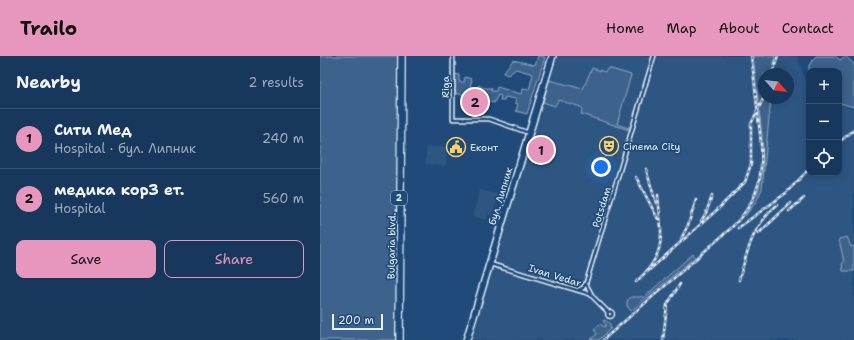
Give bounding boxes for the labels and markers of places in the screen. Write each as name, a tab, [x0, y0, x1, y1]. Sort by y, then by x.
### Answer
pin: 2	[462, 87, 488, 117]
pin: 1	[528, 135, 554, 165]
theatre icon: Cinema City	[598, 135, 620, 157]
public building icon: Еконт	[445, 136, 467, 158]
place label: Cinema City	[623, 140, 681, 153]
place label: Еконт	[470, 141, 499, 154]

